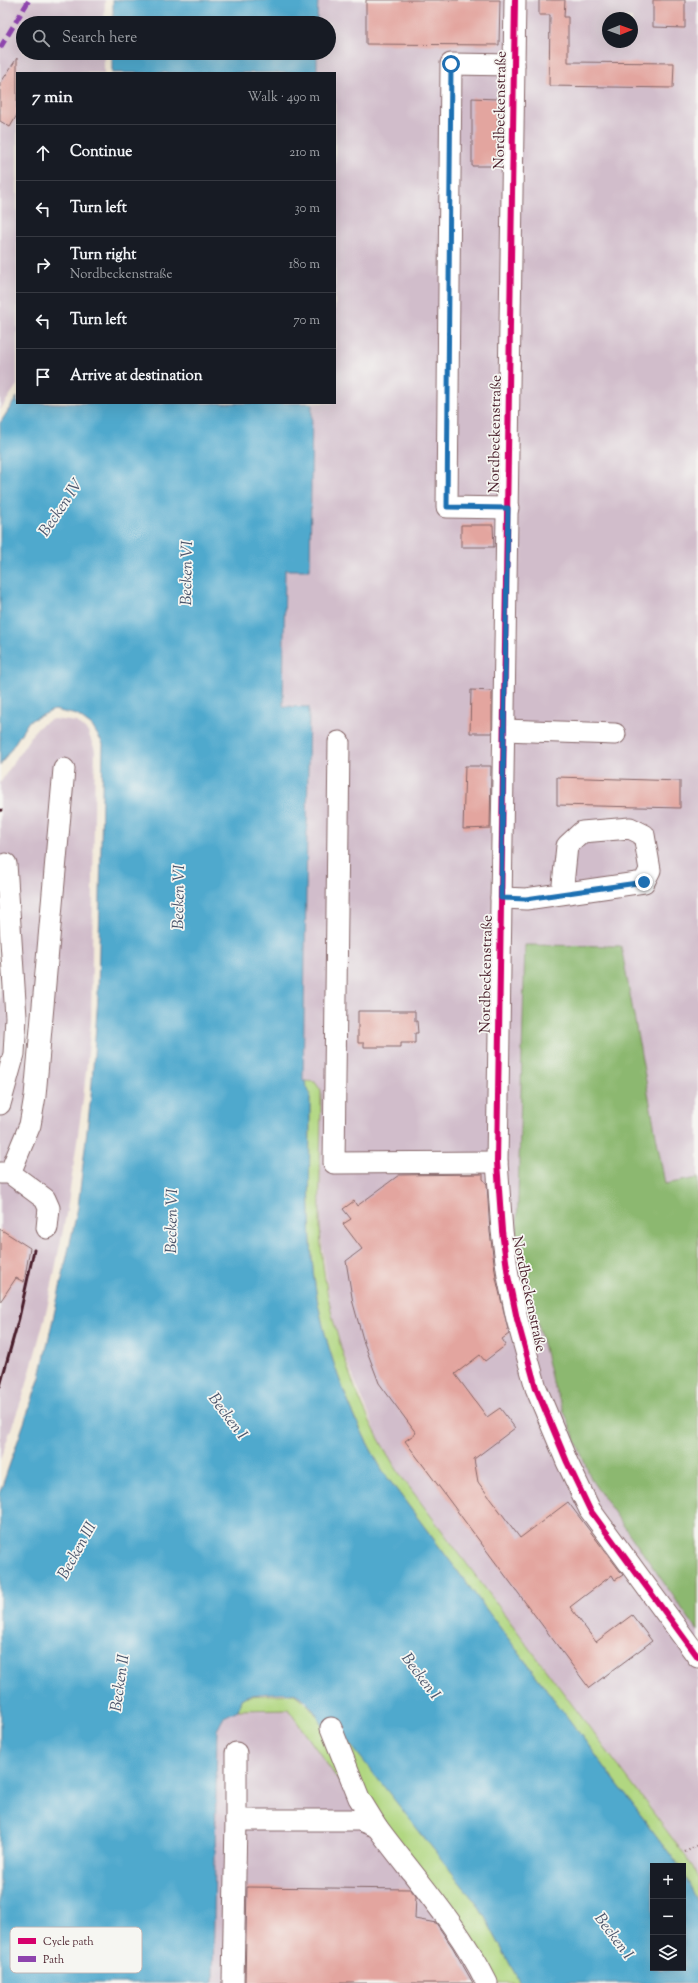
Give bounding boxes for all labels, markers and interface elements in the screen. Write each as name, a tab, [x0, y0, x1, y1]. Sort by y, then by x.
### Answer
north arrow	[602, 12, 638, 48]
search box	[16, 16, 336, 60]
icon: search	[30, 27, 52, 49]
text: Search here	[62, 28, 137, 49]
street label: Nordbeckenstraße	[489, 51, 513, 169]
route start	[442, 55, 460, 73]
text: 7 min	[32, 86, 73, 110]
text: Walk · 490 m	[248, 89, 320, 107]
icon: ahead	[32, 142, 54, 164]
text: Continue	[70, 142, 132, 163]
text: 210 m	[289, 144, 320, 162]
icon: left	[32, 198, 54, 220]
text: Turn left	[70, 198, 127, 219]
text: 30 m	[294, 200, 320, 218]
text: Turn right	[70, 245, 136, 266]
icon: right	[32, 254, 54, 276]
text: 180 m	[289, 256, 320, 274]
text: Nordbeckenstraße	[70, 266, 173, 284]
icon: left	[32, 310, 54, 332]
text: Turn left	[70, 310, 127, 331]
text: 70 m	[293, 312, 320, 330]
icon: arrive	[32, 366, 54, 388]
text: Arrive at destination	[70, 366, 203, 387]
street label: Nordbeckenstraße	[484, 375, 508, 493]
water label: Becken IV	[34, 474, 90, 542]
water label: Becken VI	[176, 540, 200, 606]
water label: Becken VI	[168, 864, 192, 930]
route end	[635, 873, 653, 891]
street label: Nordbeckenstraße	[475, 915, 499, 1033]
water label: Becken VI	[161, 1188, 185, 1254]
street label: Nordbeckenstraße	[505, 1234, 551, 1354]
water label: Becken I	[202, 1389, 252, 1445]
water label: Becken III	[53, 1518, 103, 1584]
water label: Becken I	[395, 1649, 445, 1705]
water label: Becken II	[106, 1653, 136, 1713]
map controls	[650, 1863, 686, 1971]
button: +	[650, 1863, 686, 1899]
button: −	[650, 1899, 686, 1935]
water label: Becken I	[588, 1909, 638, 1965]
legend	[10, 1927, 142, 1973]
text: Cycle path	[43, 1934, 94, 1950]
button: layers	[650, 1935, 686, 1971]
text: Path	[43, 1952, 65, 1968]

